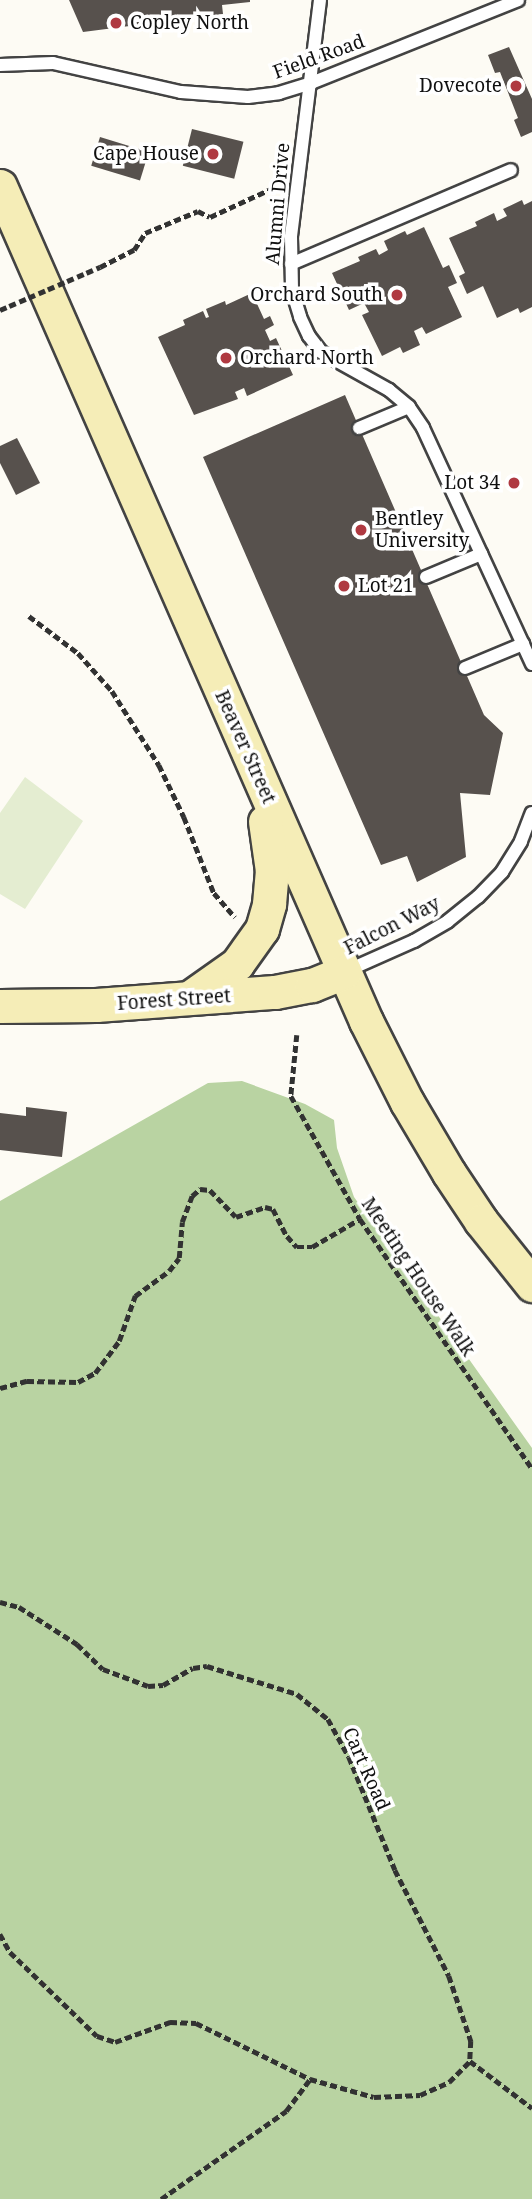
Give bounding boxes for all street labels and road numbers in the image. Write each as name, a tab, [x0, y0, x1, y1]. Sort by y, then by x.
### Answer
street label: Field Road	[270, 30, 368, 84]
street label: Alumni Drive	[261, 142, 295, 266]
street label: Beaver Street	[210, 687, 280, 807]
street label: Falcon Way	[340, 892, 444, 960]
street label: Forest Street	[116, 985, 232, 1015]
street label: Meeting House Walk	[356, 1193, 480, 1361]
street label: Cart Road	[338, 1724, 394, 1814]

